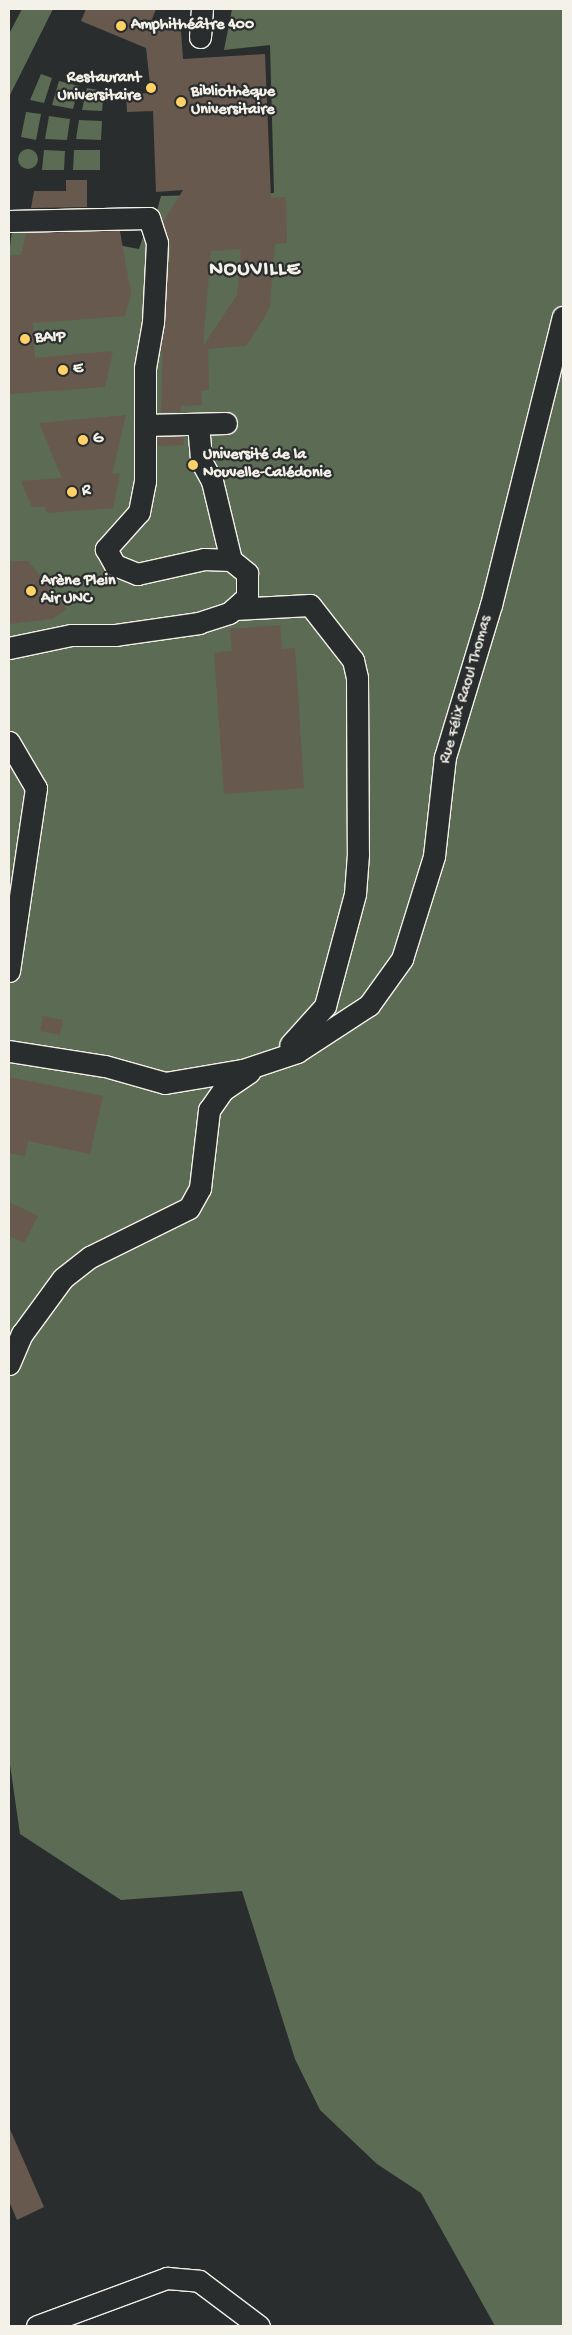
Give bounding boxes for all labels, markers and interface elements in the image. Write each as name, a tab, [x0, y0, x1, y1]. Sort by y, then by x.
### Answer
place label: Amphithéâtre 400	[131, 16, 254, 36]
marker: Amphithéâtre 400	[115, 20, 127, 32]
place label: Restaurant Universitaire	[58, 69, 141, 107]
marker: Restaurant Universitaire	[145, 82, 157, 94]
place label: Bibliothèque Universitaire	[191, 83, 275, 121]
marker: Bibliothèque Universitaire	[175, 96, 187, 108]
district label: NOUVILLE	[208, 258, 302, 284]
place label: BAIP	[35, 329, 65, 349]
marker: BAIP	[19, 333, 31, 345]
place label: E	[73, 360, 83, 380]
marker: E	[57, 364, 69, 376]
place label: G	[93, 430, 103, 450]
marker: G	[77, 434, 89, 446]
place label: Université de la Nouvelle-Calédonie	[203, 446, 331, 484]
marker: Université de la Nouvelle-Calédonie	[187, 459, 199, 471]
place label: R	[82, 482, 90, 502]
marker: R	[66, 486, 78, 498]
place label: Arène Plein Air UNC	[41, 572, 116, 610]
marker: Arène Plein Air UNC	[25, 585, 37, 597]
street label: Rue Félix Raoul Thomas	[437, 614, 497, 766]

